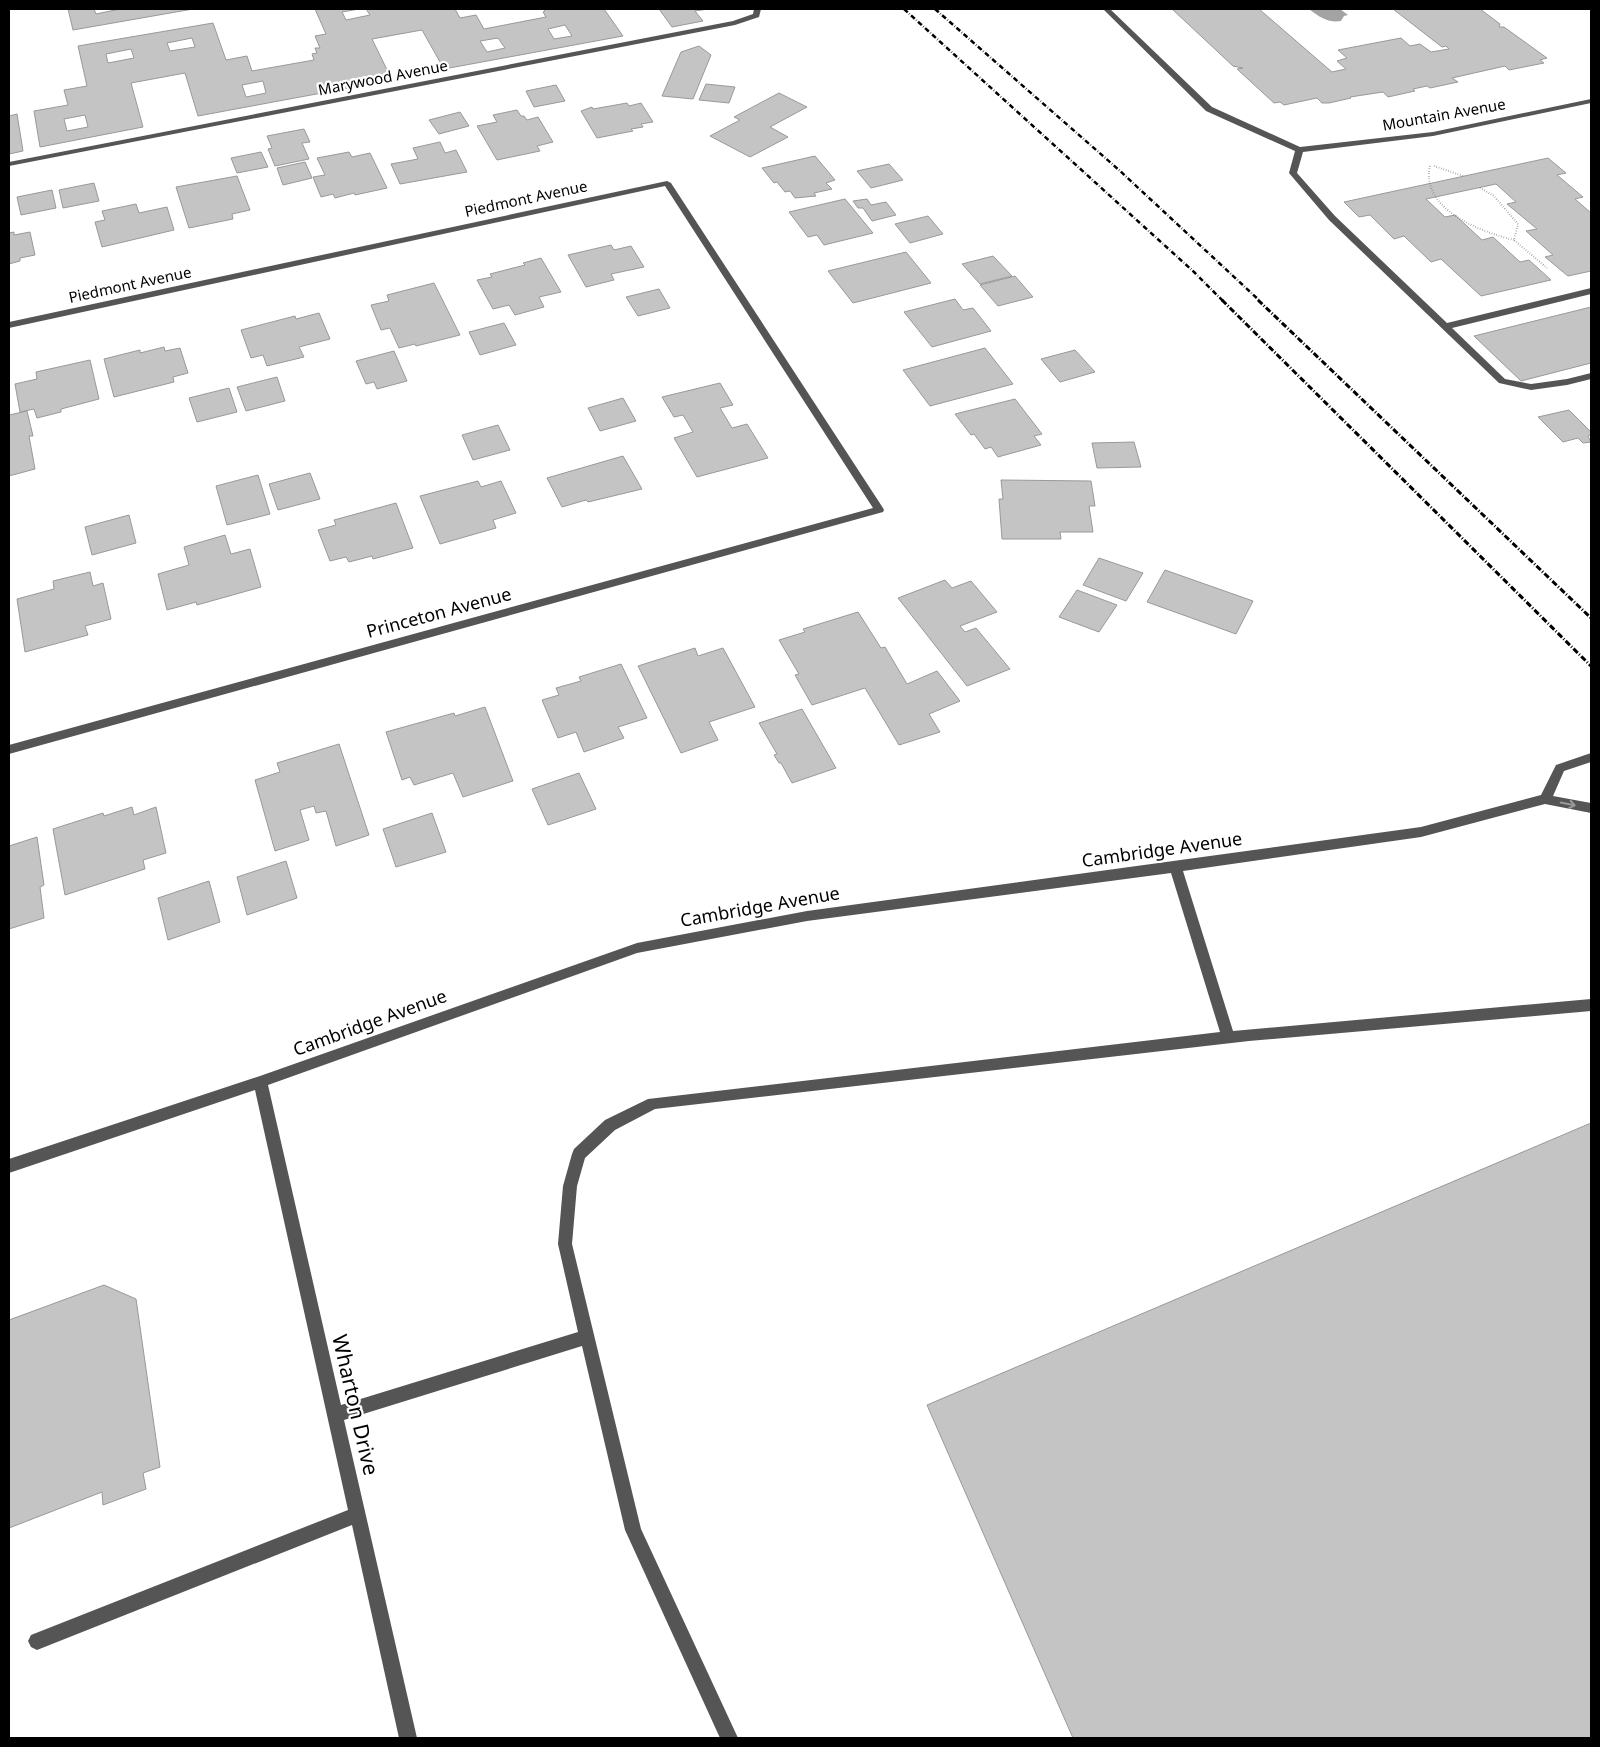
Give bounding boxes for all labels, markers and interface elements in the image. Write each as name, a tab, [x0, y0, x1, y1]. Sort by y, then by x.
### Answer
street label: Marywood Avenue	[316, 55, 449, 99]
street label: Mountain Avenue	[1381, 93, 1507, 135]
street label: Piedmont Avenue	[463, 175, 589, 221]
street label: Piedmont Avenue	[67, 261, 193, 307]
street label: Princeton Avenue	[364, 581, 514, 643]
one-way arrow	[1560, 800, 1576, 809]
street label: Cambridge Avenue	[1080, 826, 1244, 872]
street label: Cambridge Avenue	[678, 880, 841, 932]
street label: Cambridge Avenue	[290, 983, 450, 1061]
street label: Wharton Drive	[326, 1332, 386, 1478]

